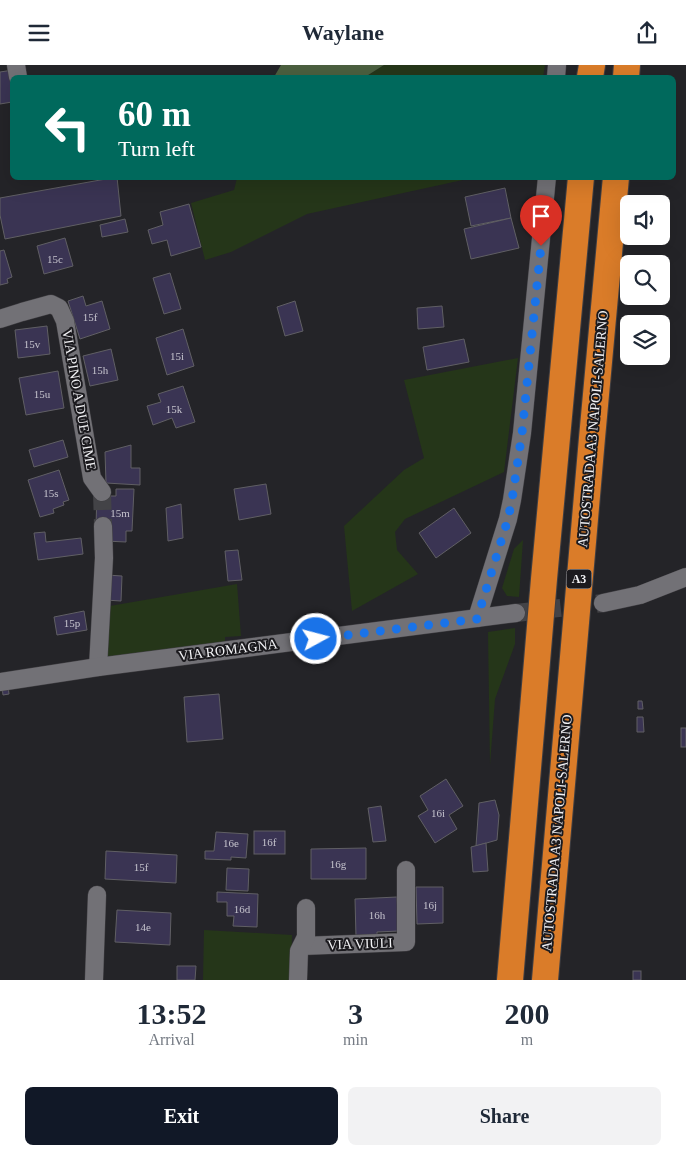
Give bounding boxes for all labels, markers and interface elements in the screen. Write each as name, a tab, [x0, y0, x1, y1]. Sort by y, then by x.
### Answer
icon: menu	[25, 19, 53, 47]
icon: share	[633, 19, 661, 47]
text: Waylane	[302, 20, 384, 45]
icon: left	[35, 95, 100, 160]
text: 60 m	[118, 95, 191, 134]
text: Turn left	[118, 136, 195, 161]
pin	[520, 195, 562, 246]
map controls	[620, 195, 670, 365]
button: sound	[620, 195, 670, 245]
icon: arrive	[527, 202, 555, 230]
house number: 15c	[47, 253, 63, 265]
button: search	[620, 255, 670, 305]
street label: AUTOSTRADA A3 NAPOLI-SALERNO	[575, 310, 611, 548]
house number: 15f	[83, 311, 98, 323]
button: layers	[620, 315, 670, 365]
street label: VIA PINO A DUE CIME	[59, 328, 99, 472]
house number: 15v	[24, 338, 41, 350]
house number: 15i	[170, 350, 184, 362]
house number: 15h	[92, 364, 109, 376]
house number: 15u	[34, 388, 51, 400]
house number: 15k	[166, 403, 183, 415]
house number: 15s	[43, 487, 59, 499]
house number: 15m	[110, 507, 130, 519]
road number: A3	[566, 569, 592, 589]
position arrow	[289, 612, 341, 664]
house number: 15p	[64, 617, 81, 629]
street label: VIA ROMAGNA	[177, 636, 279, 664]
street label: AUTOSTRADA A3 NAPOLI-SALERNO	[539, 714, 575, 952]
house number: 16i	[431, 807, 445, 819]
house number: 16f	[262, 836, 277, 848]
house number: 16e	[223, 837, 239, 849]
house number: 16g	[330, 858, 347, 870]
house number: 15f	[134, 861, 149, 873]
house number: 16j	[423, 899, 437, 911]
house number: 16d	[234, 903, 251, 915]
house number: 16h	[369, 909, 386, 921]
house number: 14e	[135, 921, 151, 933]
street label: VIA VIULI	[327, 935, 393, 953]
text: 13:52	[137, 997, 207, 1030]
text: 3	[348, 997, 363, 1030]
text: 200	[504, 997, 549, 1030]
text: Arrival	[148, 1031, 195, 1048]
text: min	[343, 1031, 368, 1048]
text: m	[521, 1031, 533, 1048]
button: Exit	[25, 1087, 338, 1145]
button: Share	[348, 1087, 661, 1145]

